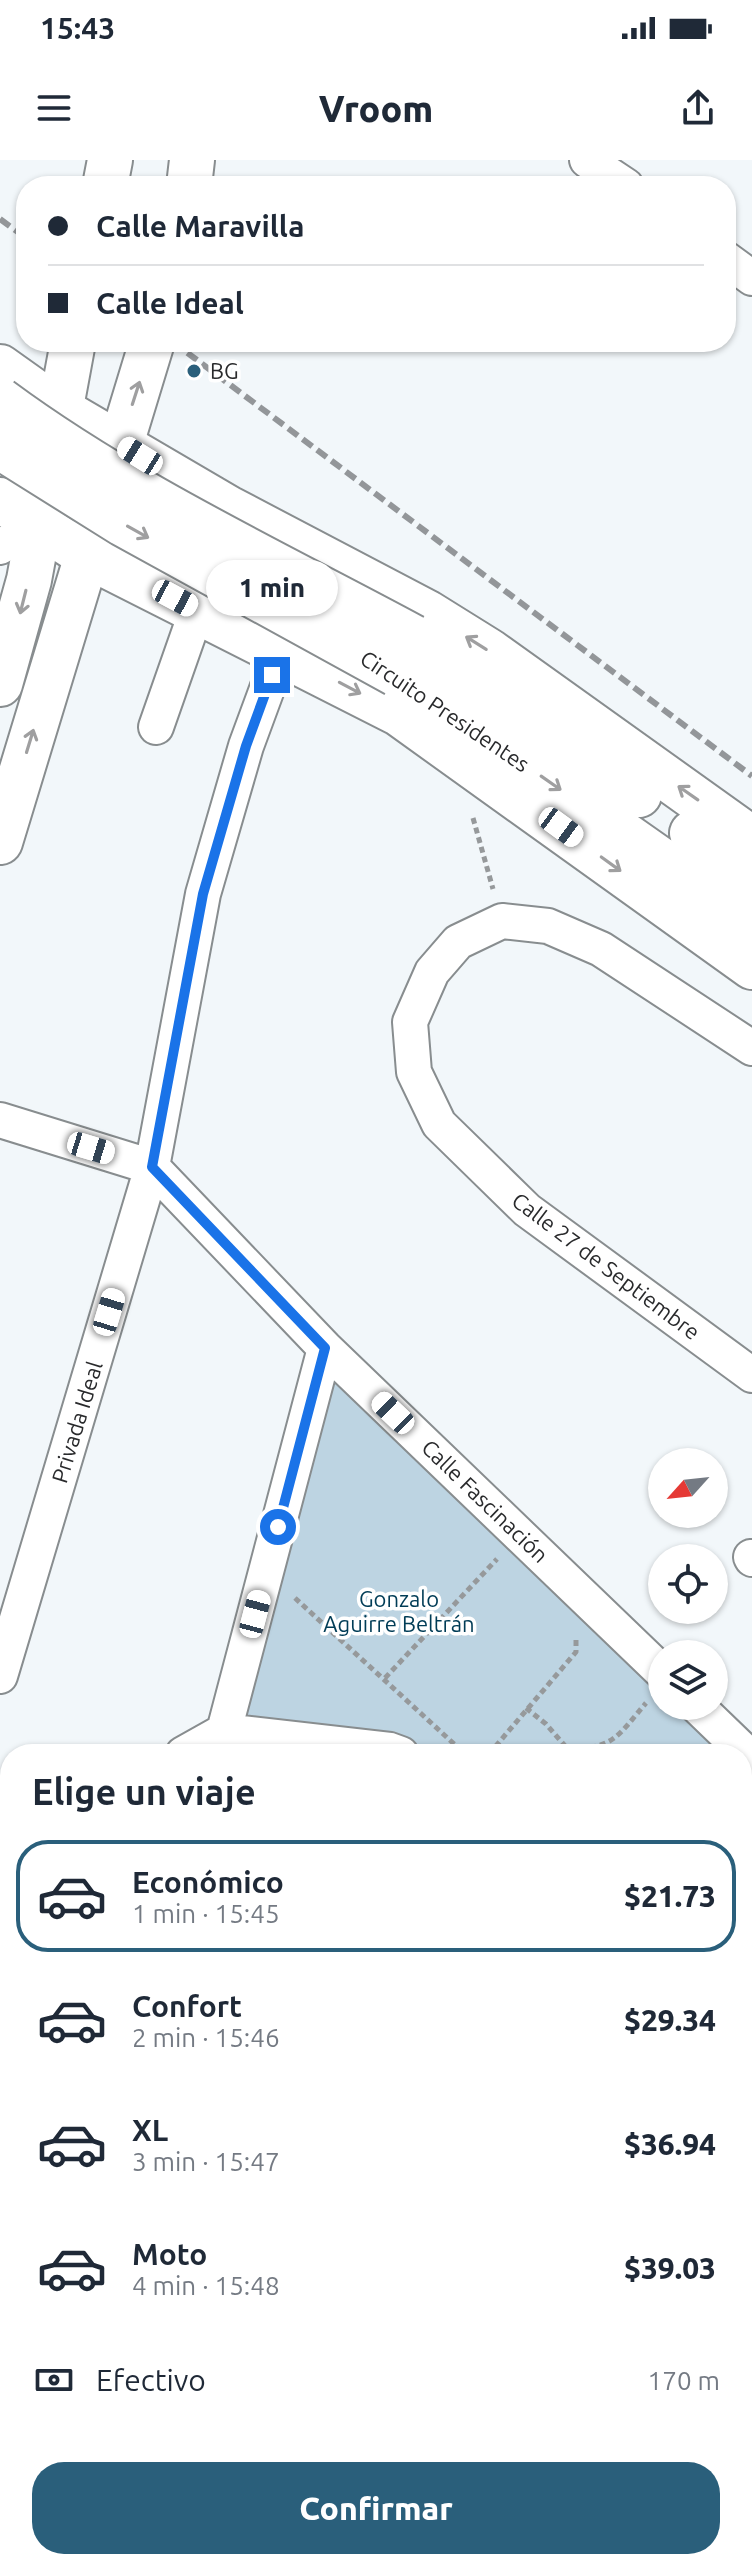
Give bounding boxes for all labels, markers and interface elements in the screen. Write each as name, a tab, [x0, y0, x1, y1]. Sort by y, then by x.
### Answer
text: 15:43	[40, 11, 115, 45]
icon: menu	[32, 86, 76, 130]
icon: share	[676, 86, 720, 130]
text: Vroom	[319, 88, 433, 129]
text: Calle Maravilla	[96, 209, 305, 243]
text: Calle Ideal	[96, 286, 244, 320]
place label: BG	[210, 358, 239, 383]
marker: BG	[185, 362, 203, 380]
one-way arrow	[129, 380, 144, 405]
car	[113, 433, 167, 479]
one-way arrow	[125, 525, 149, 540]
callout: 1 min	[206, 559, 338, 615]
text: 1 min	[239, 573, 305, 602]
car	[148, 576, 202, 620]
one-way arrow	[15, 588, 30, 614]
one-way arrow	[465, 635, 488, 651]
street label: Circuito Presidentes	[356, 645, 534, 776]
route end	[254, 657, 290, 693]
one-way arrow	[337, 680, 361, 696]
one-way arrow	[23, 728, 38, 754]
one-way arrow	[540, 775, 562, 791]
one-way arrow	[678, 785, 700, 802]
car	[535, 803, 587, 851]
one-way arrow	[600, 856, 622, 873]
car	[65, 1130, 117, 1166]
street label: Calle 27 de Septiembre	[508, 1187, 705, 1344]
car	[91, 1286, 127, 1338]
street label: Privada Ideal	[46, 1358, 107, 1486]
car	[367, 1388, 419, 1438]
street label: Calle Fascinación	[417, 1434, 554, 1567]
north arrow	[648, 1448, 728, 1528]
map controls	[648, 1448, 728, 1720]
route start	[260, 1509, 296, 1545]
button: locate	[648, 1544, 728, 1624]
park label: Gonzalo Aguirre Beltrán	[323, 1586, 475, 1636]
car	[237, 1588, 273, 1640]
button: layers	[648, 1640, 728, 1720]
text: Elige un viaje	[32, 1771, 256, 1812]
icon: car	[36, 1860, 108, 1932]
text: Económico	[132, 1865, 284, 1899]
text: $21.73	[624, 1879, 716, 1913]
text: 1 min · 15:45	[132, 1899, 280, 1928]
icon: car	[36, 1984, 108, 2056]
text: Confort	[132, 1989, 242, 2023]
text: $29.34	[624, 2003, 716, 2037]
text: 2 min · 15:46	[132, 2023, 280, 2052]
icon: car	[36, 2108, 108, 2180]
text: XL	[132, 2113, 168, 2147]
text: $36.94	[624, 2127, 716, 2161]
text: 3 min · 15:47	[132, 2147, 280, 2176]
icon: car	[36, 2232, 108, 2304]
text: Moto	[132, 2237, 207, 2271]
text: $39.03	[624, 2251, 716, 2285]
text: 4 min · 15:48	[132, 2271, 280, 2300]
icon: cash	[32, 2358, 76, 2402]
text: Efectivo	[96, 2363, 206, 2397]
text: 170 m	[648, 2366, 720, 2395]
button: Confirmar	[32, 2462, 720, 2554]

